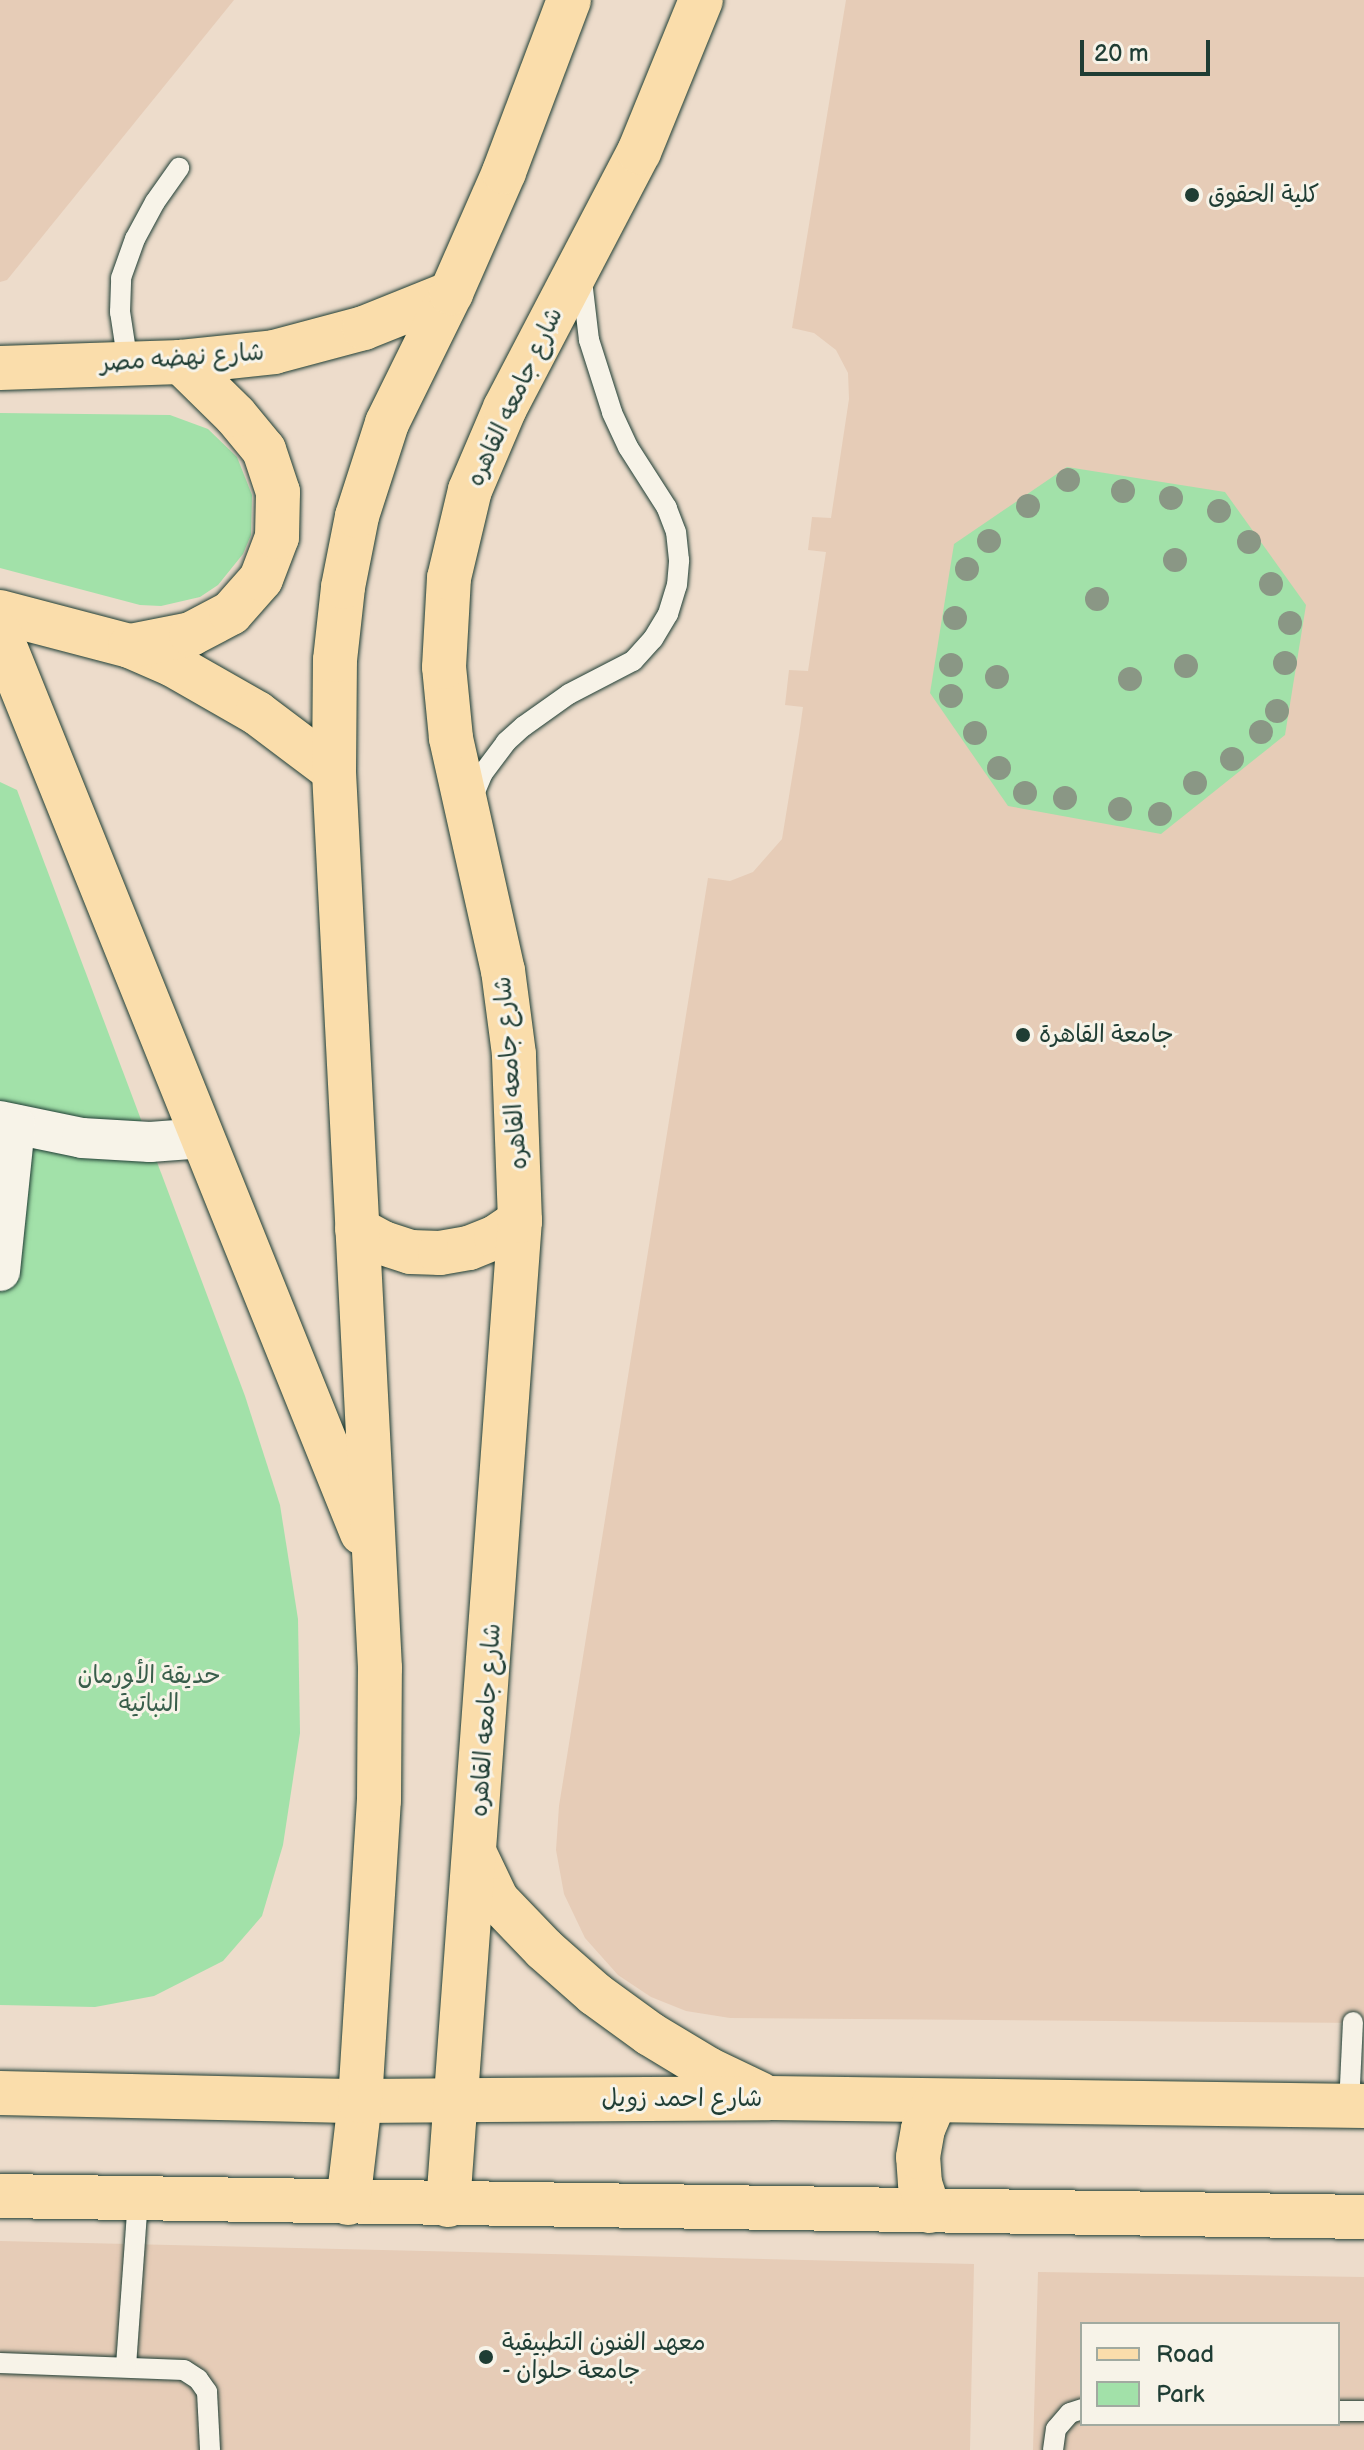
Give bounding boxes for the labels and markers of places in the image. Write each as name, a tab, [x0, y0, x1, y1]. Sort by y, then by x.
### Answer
place label: كلية الحقوق	[1208, 181, 1319, 209]
marker: كلية الحقوق	[1183, 186, 1201, 204]
place label: جامعة القاهرة	[1039, 1021, 1174, 1049]
marker: جامعة القاهرة	[1014, 1026, 1032, 1044]
place label: معهد الفنون التطبيقية - جامعة حلوان	[502, 2329, 706, 2385]
marker: معهد الفنون التطبيقية - جامعة حلوان	[477, 2348, 495, 2366]

